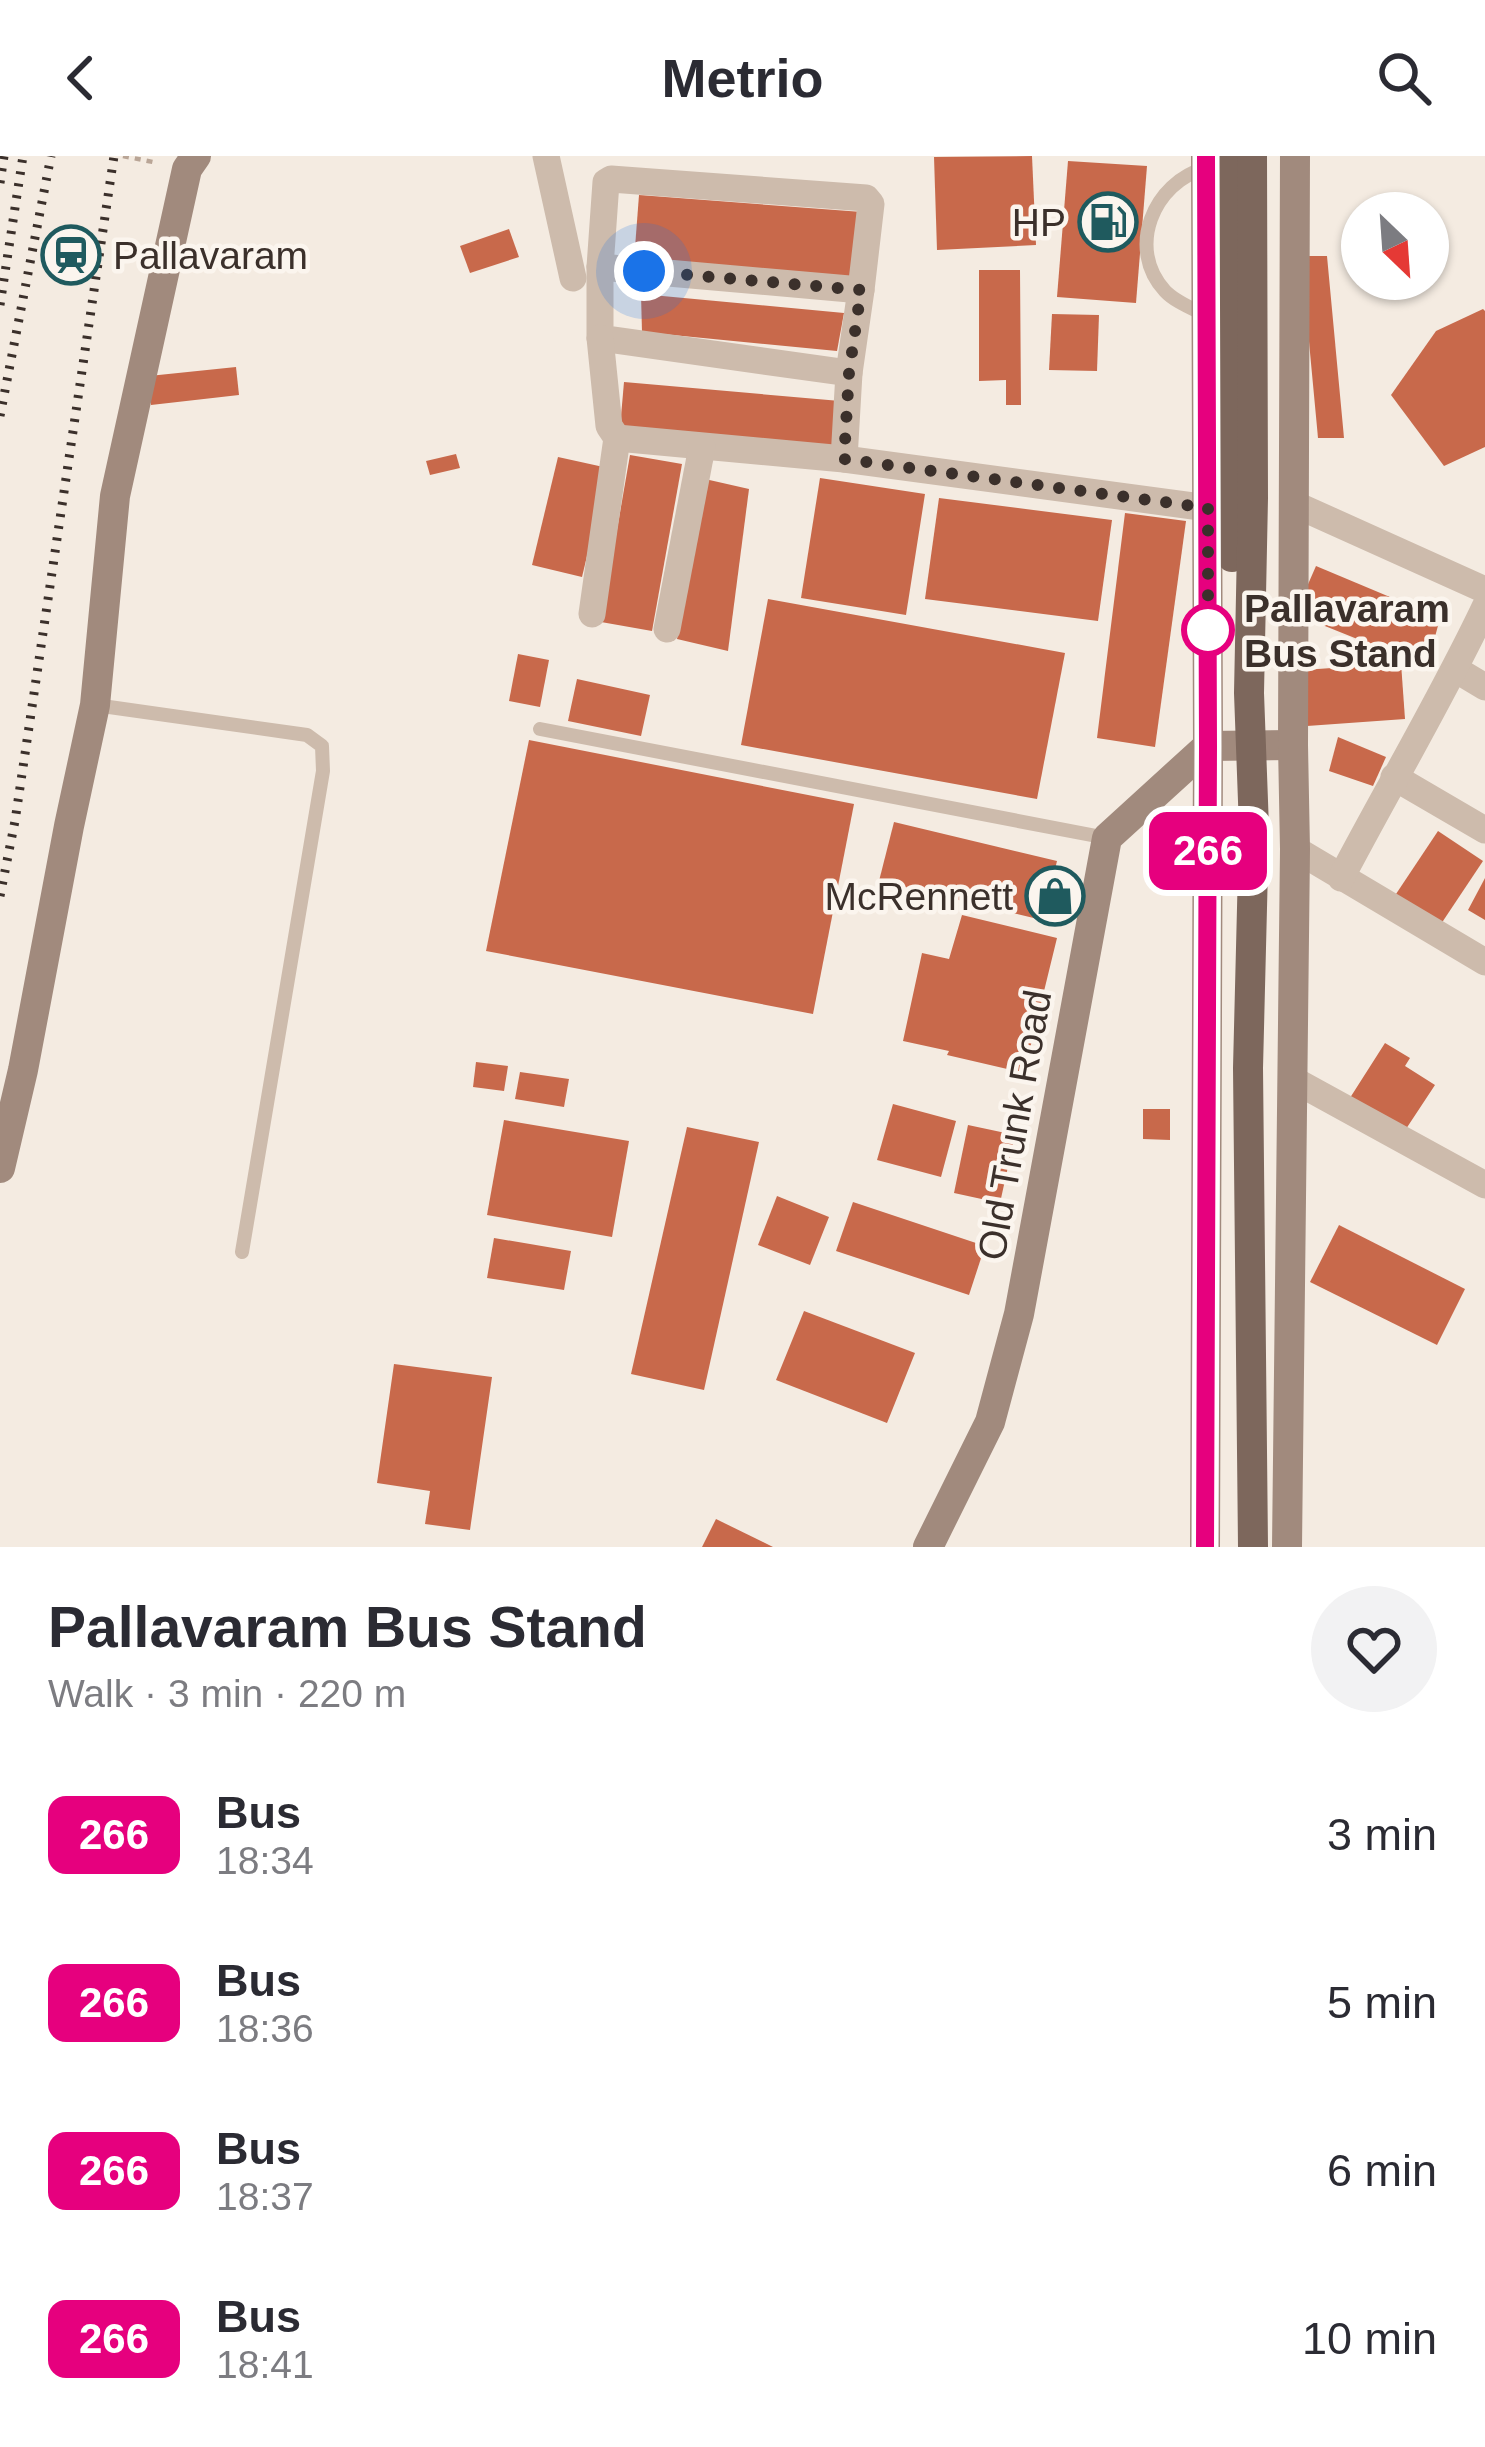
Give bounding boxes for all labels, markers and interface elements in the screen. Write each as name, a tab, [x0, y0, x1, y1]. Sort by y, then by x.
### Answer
icon: back	[48, 45, 114, 111]
icon: search	[1371, 45, 1437, 111]
text: Metrio	[662, 48, 824, 108]
fuel station icon: HP	[1077, 191, 1139, 253]
north arrow	[1341, 192, 1449, 300]
map controls	[1341, 192, 1449, 300]
place label: HP	[1012, 201, 1066, 244]
station icon: Pallavaram	[40, 224, 102, 286]
place label: Pallavaram	[113, 234, 308, 277]
your location	[614, 241, 674, 301]
place label: Pallavaram Bus Stand	[1244, 587, 1450, 675]
marker: Pallavaram Bus Stand	[1183, 605, 1233, 655]
line badge: 266	[1139, 812, 1277, 890]
text: 266	[1173, 827, 1243, 874]
shop icon: McRennett	[1024, 865, 1086, 927]
place label: McRennett	[824, 875, 1013, 918]
street label: Old Trunk Road	[970, 987, 1059, 1263]
button: heart	[1311, 1586, 1437, 1712]
text: Pallavaram Bus Stand	[48, 1595, 647, 1659]
text: Walk · 3 min · 220 m	[48, 1672, 406, 1715]
text: Bus	[216, 1787, 301, 1838]
text: 3 min	[1327, 1809, 1437, 1860]
text: 266	[79, 1811, 149, 1858]
text: 18:34	[216, 1839, 314, 1882]
text: Bus	[216, 1955, 301, 2006]
text: 5 min	[1327, 1977, 1437, 2028]
text: 266	[79, 1979, 149, 2026]
text: 18:36	[216, 2007, 314, 2050]
text: Bus	[216, 2123, 301, 2174]
text: 6 min	[1327, 2145, 1437, 2196]
text: 266	[79, 2147, 149, 2194]
text: 18:37	[216, 2175, 314, 2218]
text: Bus	[216, 2291, 301, 2342]
text: 10 min	[1302, 2313, 1437, 2364]
text: 266	[79, 2315, 149, 2362]
text: 18:41	[216, 2343, 314, 2386]

